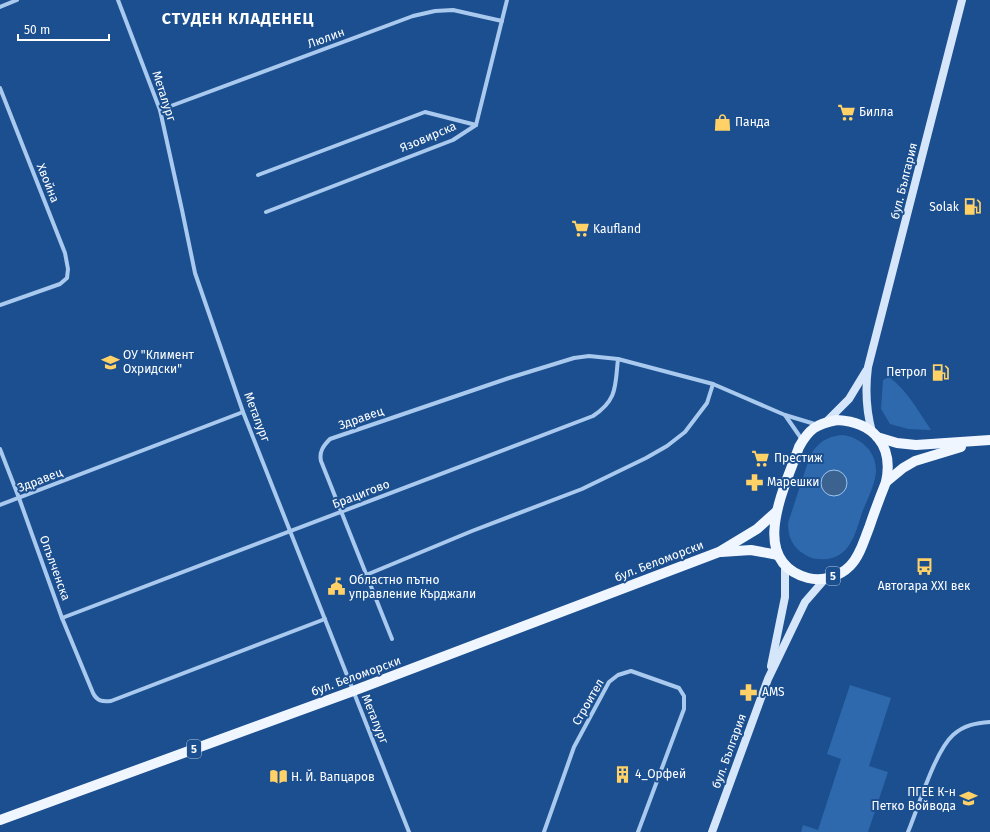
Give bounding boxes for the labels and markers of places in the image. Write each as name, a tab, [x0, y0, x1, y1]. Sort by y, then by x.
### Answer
supermarket icon: Билла	[836, 102, 856, 122]
place label: Билла	[859, 105, 894, 119]
shop icon: Панда	[712, 112, 732, 132]
place label: Панда	[735, 115, 770, 129]
fuel station icon: Solak	[962, 197, 982, 217]
place label: Solak	[929, 200, 960, 214]
supermarket icon: Kaufland	[570, 219, 590, 239]
place label: Kaufland	[593, 222, 641, 236]
place label: ОУ "Климент Охридски"	[123, 348, 195, 376]
school or university icon: ОУ "Климент Охридски"	[100, 352, 120, 372]
fuel station icon: Петрол	[930, 362, 950, 382]
place label: Петрол	[886, 365, 927, 379]
supermarket icon: Престиж	[751, 448, 771, 468]
place label: Престиж	[774, 451, 823, 465]
pharmacy icon: Марешки	[744, 472, 764, 492]
place label: Марешки	[767, 475, 820, 489]
bus stop icon: Автогара XXI век	[914, 557, 934, 577]
place label: Областно пътно управление Кърджали	[349, 573, 476, 601]
public building icon: Областно пътно управление Кърджали	[326, 577, 346, 597]
place label: Автогара XXI век	[878, 579, 971, 593]
pharmacy icon: AMS	[739, 682, 759, 702]
place label: AMS	[762, 685, 785, 699]
building icon: 4_Орфей	[612, 764, 632, 784]
library icon: Н. Й. Вапцаров	[268, 767, 288, 787]
place label: 4_Орфей	[635, 767, 686, 781]
place label: Н. Й. Вапцаров	[291, 769, 375, 784]
place label: ПГЕЕ К-н Петко Войвода	[872, 785, 956, 813]
school or university icon: ПГЕЕ К-н Петко Войвода	[959, 789, 979, 809]

